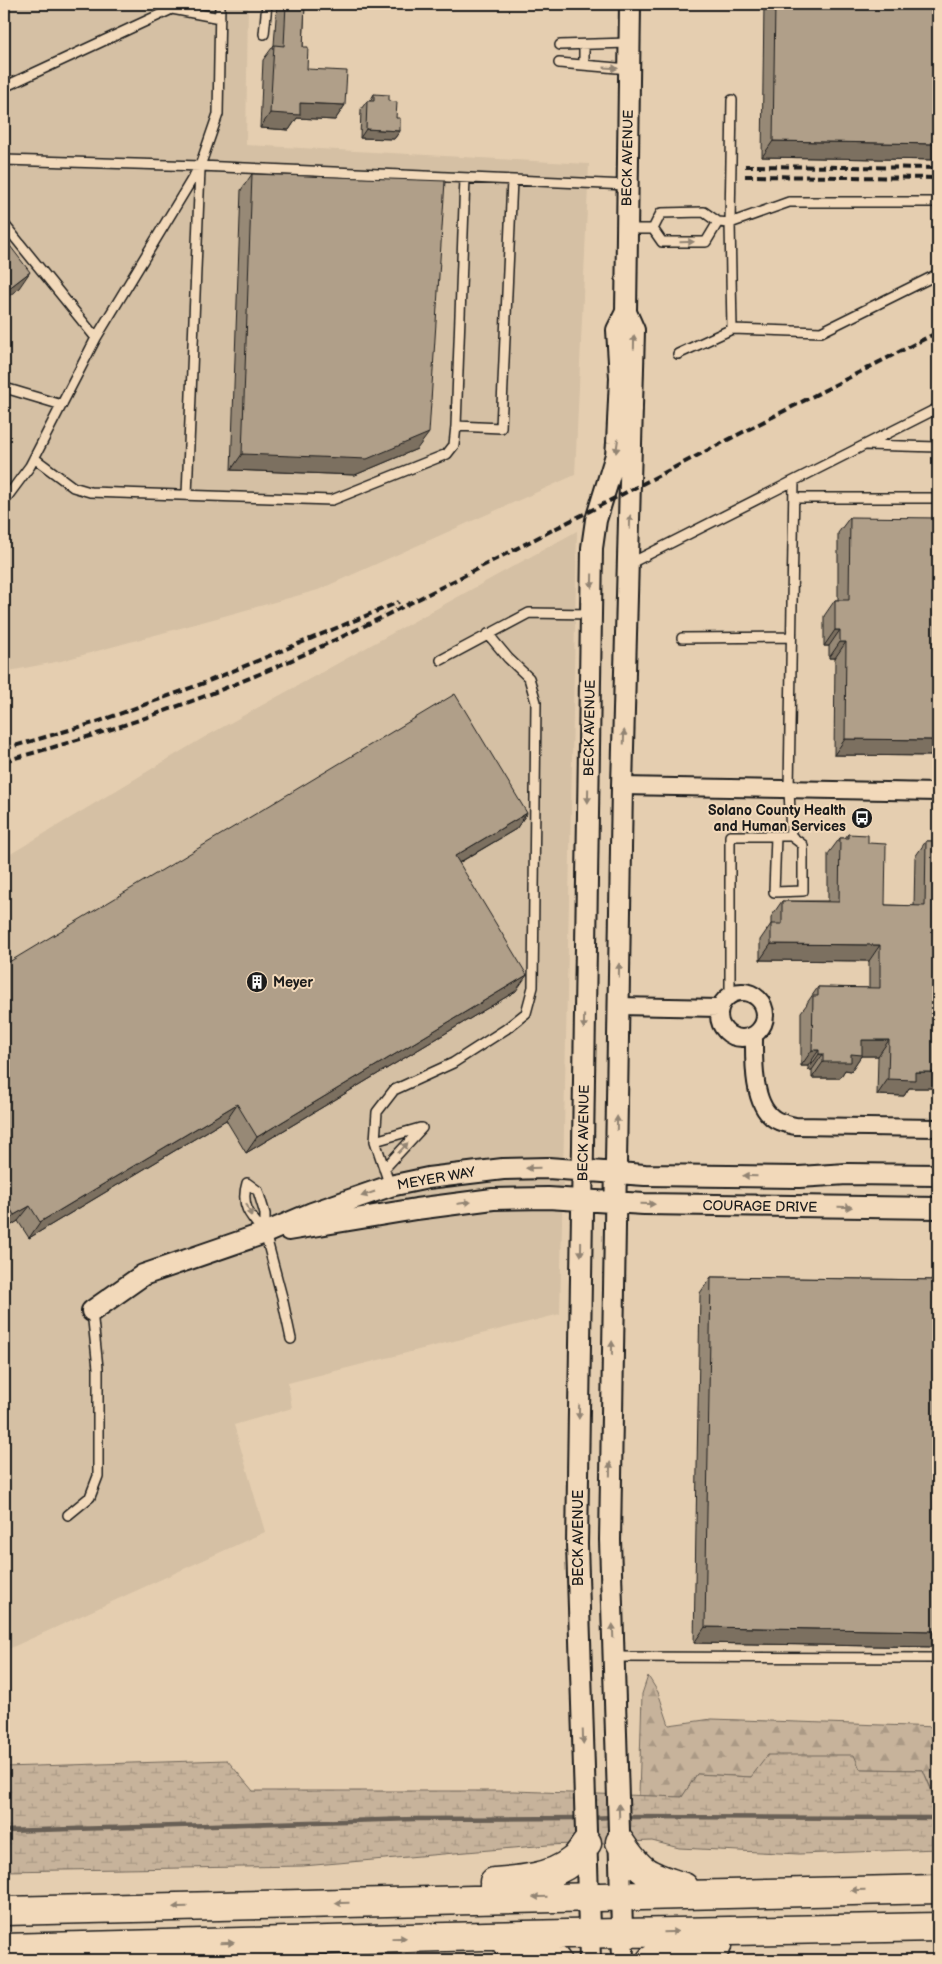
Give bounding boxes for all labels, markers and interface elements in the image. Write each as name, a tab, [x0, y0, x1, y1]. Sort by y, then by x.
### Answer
one-way arrow	[604, 65, 620, 73]
street label: BECK AVENUE	[618, 110, 637, 206]
one-way arrow	[679, 238, 695, 246]
one-way arrow	[630, 334, 638, 350]
one-way arrow	[613, 438, 621, 454]
one-way arrow	[626, 514, 634, 530]
one-way arrow	[587, 574, 595, 590]
street label: BECK AVENUE	[580, 680, 599, 776]
one-way arrow	[620, 729, 628, 745]
one-way arrow	[584, 789, 592, 805]
place label: Solano County Health and Human Services	[708, 802, 846, 835]
bus stop icon: Solano County Health and Human Services	[850, 806, 874, 830]
one-way arrow	[615, 962, 623, 978]
building icon: Meyer	[245, 970, 269, 994]
place label: Meyer	[273, 974, 313, 991]
one-way arrow	[580, 1014, 588, 1030]
street label: BECK AVENUE	[574, 1085, 593, 1181]
one-way arrow	[613, 1115, 621, 1131]
one-way arrow	[397, 1142, 409, 1154]
street label: MEYER WAY	[396, 1163, 477, 1194]
one-way arrow	[525, 1164, 541, 1172]
one-way arrow	[742, 1172, 758, 1180]
one-way arrow	[361, 1190, 376, 1198]
street label: COURAGE DRIVE	[702, 1197, 818, 1216]
one-way arrow	[457, 1199, 473, 1207]
one-way arrow	[640, 1200, 656, 1208]
one-way arrow	[245, 1203, 253, 1217]
one-way arrow	[837, 1203, 853, 1211]
one-way arrow	[577, 1241, 585, 1257]
one-way arrow	[609, 1339, 617, 1355]
one-way arrow	[575, 1404, 583, 1420]
one-way arrow	[607, 1461, 615, 1477]
street label: BECK AVENUE	[570, 1490, 587, 1586]
one-way arrow	[609, 1623, 617, 1639]
one-way arrow	[580, 1729, 588, 1745]
one-way arrow	[615, 1803, 623, 1819]
one-way arrow	[850, 1886, 866, 1894]
one-way arrow	[532, 1893, 548, 1901]
one-way arrow	[334, 1900, 350, 1908]
one-way arrow	[172, 1903, 188, 1911]
one-way arrow	[663, 1928, 679, 1936]
one-way arrow	[391, 1934, 407, 1942]
one-way arrow	[220, 1938, 236, 1946]

